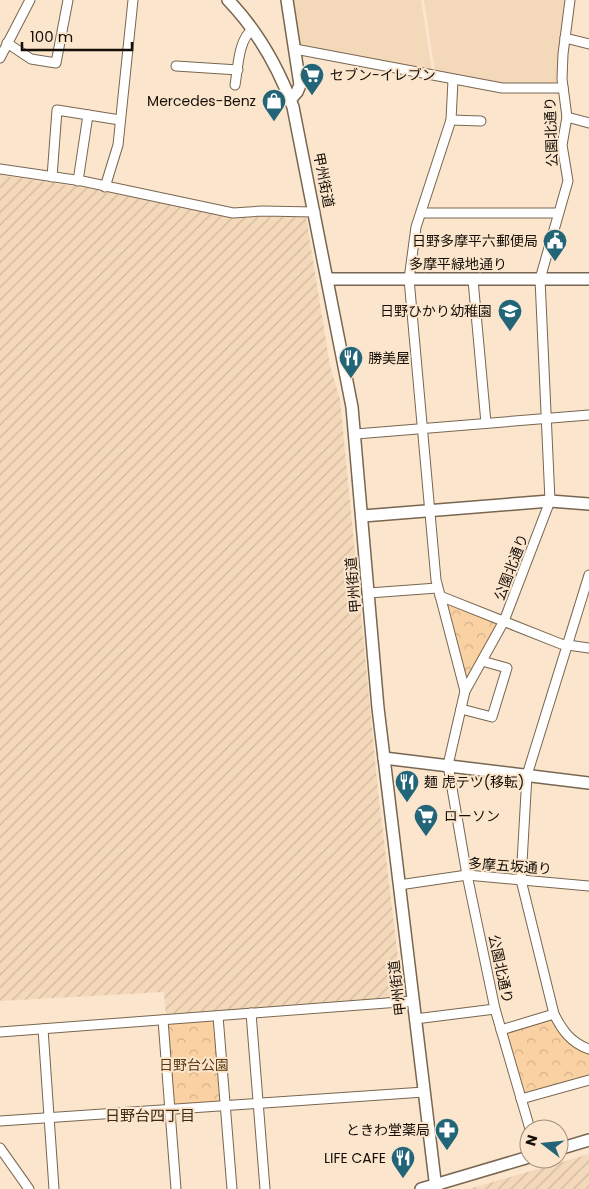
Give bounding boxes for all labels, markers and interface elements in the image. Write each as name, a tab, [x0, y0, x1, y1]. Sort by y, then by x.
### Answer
scale bar	[22, 20, 132, 52]
text: 100 m	[30, 26, 73, 47]
supermarket icon: セブン-イレブン	[299, 62, 325, 96]
place label: セブン-イレブン	[330, 65, 436, 85]
shop icon: Mercedes-Benz	[261, 88, 287, 122]
place label: Mercedes-Benz	[147, 91, 256, 111]
street label: 公園北通り	[540, 97, 562, 167]
street label: 甲州街道	[309, 151, 339, 209]
public building icon: 日野多摩平六郵便局	[542, 228, 568, 262]
place label: 日野多摩平六郵便局	[412, 231, 538, 251]
street label: 多摩平緑地通り	[409, 254, 507, 274]
school or university icon: 日野ひかり幼稚園	[497, 298, 523, 332]
place label: 日野ひかり幼稚園	[380, 301, 492, 321]
restaurant icon: 勝美屋	[338, 345, 364, 379]
place label: 勝美屋	[368, 348, 410, 368]
street label: 公園北通り	[489, 531, 533, 603]
street label: 甲州街道	[341, 556, 365, 614]
restaurant icon: 麺 虎テツ(移転)	[394, 769, 420, 803]
place label: 麺 虎テツ(移転)	[424, 772, 524, 792]
supermarket icon: ローソン	[413, 803, 439, 837]
place label: ローソン	[444, 806, 500, 826]
street label: 多摩五坂通り	[467, 853, 553, 879]
street label: 公園北通り	[484, 933, 518, 1005]
street label: 甲州街道	[384, 959, 410, 1017]
park label: 日野台公園	[159, 1055, 229, 1075]
district label: 日野台四丁目	[105, 1105, 195, 1126]
pharmacy icon: ときわ堂薬局	[434, 1117, 460, 1151]
north arrow	[519, 1119, 569, 1169]
place label: ときわ堂薬局	[346, 1120, 430, 1140]
text: N	[520, 1133, 543, 1148]
restaurant icon: LIFE CAFE	[390, 1145, 416, 1179]
place label: LIFE CAFE	[324, 1148, 386, 1168]

